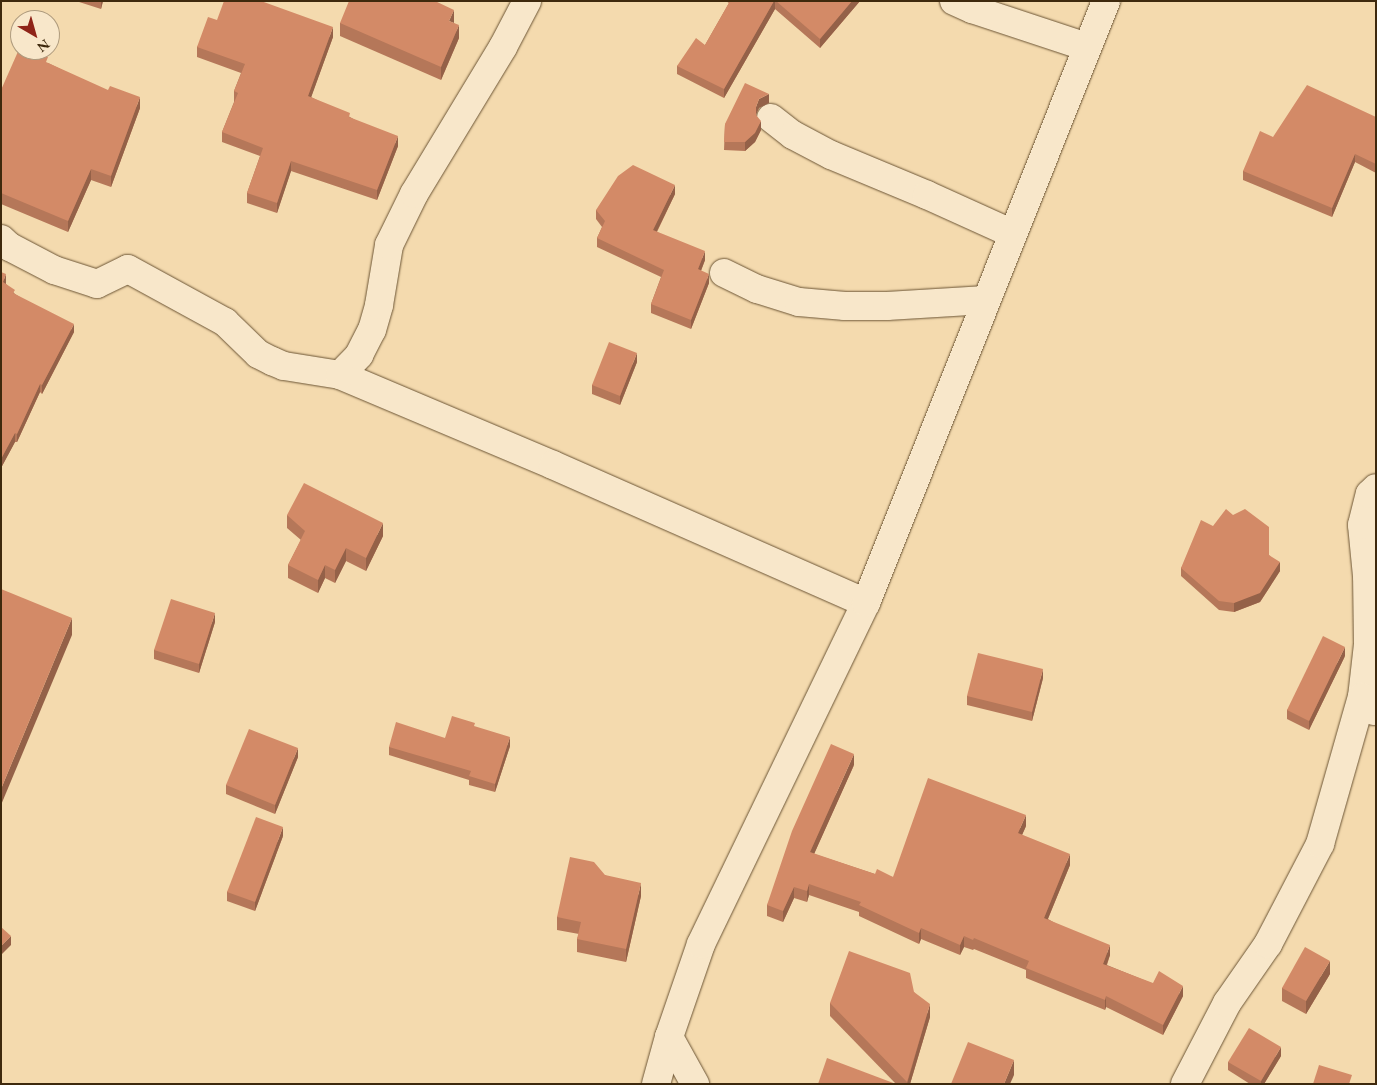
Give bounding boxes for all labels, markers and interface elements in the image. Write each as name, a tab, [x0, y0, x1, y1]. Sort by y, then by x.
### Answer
north arrow	[10, 10, 60, 60]
text: N	[34, 35, 54, 57]

